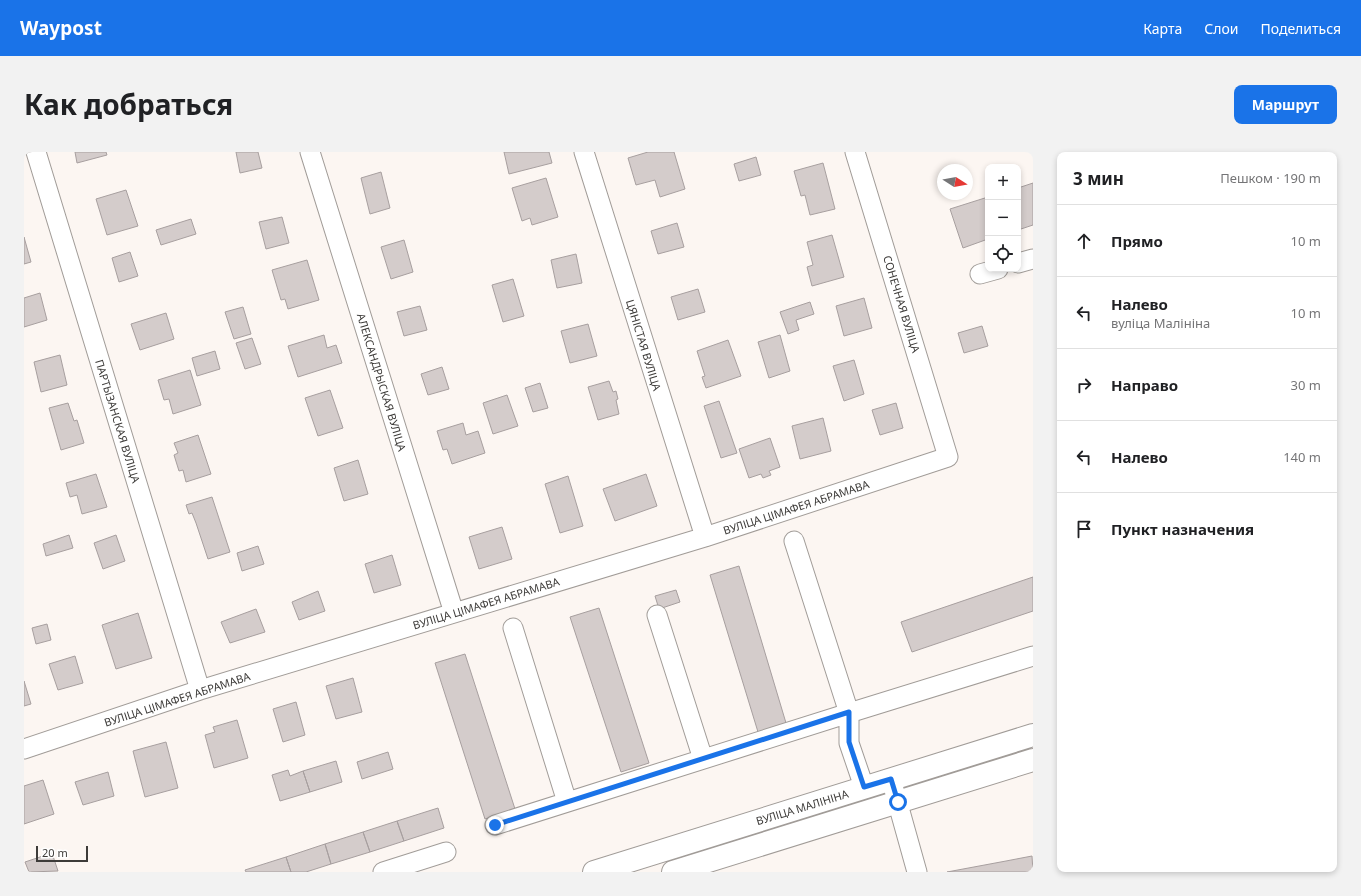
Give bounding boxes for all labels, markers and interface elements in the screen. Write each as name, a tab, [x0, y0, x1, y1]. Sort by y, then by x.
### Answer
text: Waypost	[20, 15, 102, 41]
text: Карта	[1143, 19, 1182, 38]
text: Слои	[1204, 19, 1238, 38]
text: Поделиться	[1260, 19, 1341, 38]
text: Как добраться	[24, 85, 233, 123]
button: Маршрут	[1234, 85, 1337, 124]
north arrow	[937, 164, 973, 200]
map controls	[985, 164, 1021, 272]
button: +	[985, 164, 1021, 200]
text: 3 мин	[1073, 167, 1124, 190]
text: Пешком · 190 m	[1220, 169, 1321, 187]
button: −	[985, 200, 1021, 236]
icon: ahead	[1073, 230, 1095, 252]
text: Прямо	[1111, 231, 1163, 251]
text: 10 m	[1291, 232, 1321, 250]
button: locate	[985, 236, 1021, 272]
street label: СОНЕЧНАЯ ВУЛІЦА	[880, 254, 924, 355]
text: Налево	[1111, 294, 1168, 314]
street label: ЦЯНІСТАЯ ВУЛІЦА	[623, 298, 665, 393]
icon: left	[1073, 302, 1095, 324]
text: 10 m	[1291, 304, 1321, 322]
street label: АЛЕКСАНДРЫСКАЯ ВУЛІЦА	[354, 311, 410, 454]
text: вуліца Малініна	[1111, 314, 1210, 332]
street label: ПАРТЫЗАНСКАЯ ВУЛІЦА	[92, 357, 144, 486]
icon: right	[1073, 374, 1095, 396]
text: Направо	[1111, 375, 1178, 395]
text: 30 m	[1291, 376, 1321, 394]
icon: left	[1073, 446, 1095, 468]
text: Налево	[1111, 447, 1168, 467]
text: 140 m	[1283, 448, 1321, 466]
street label: ВУЛІЦА ЦІМАФЕЯ АБРАМАВА	[721, 476, 872, 538]
icon: arrive	[1073, 518, 1095, 540]
text: Пункт назначения	[1111, 519, 1254, 539]
street label: ВУЛІЦА ЦІМАФЕЯ АБРАМАВА	[411, 573, 562, 632]
street label: ВУЛІЦА ЦІМАФЕЯ АБРАМАВА	[102, 668, 253, 730]
street label: ВУЛІЦА МАЛІНІНА	[754, 786, 851, 828]
route start	[889, 793, 907, 811]
route end	[486, 816, 504, 834]
scale bar	[36, 844, 88, 863]
text: 20 m	[42, 845, 68, 860]

